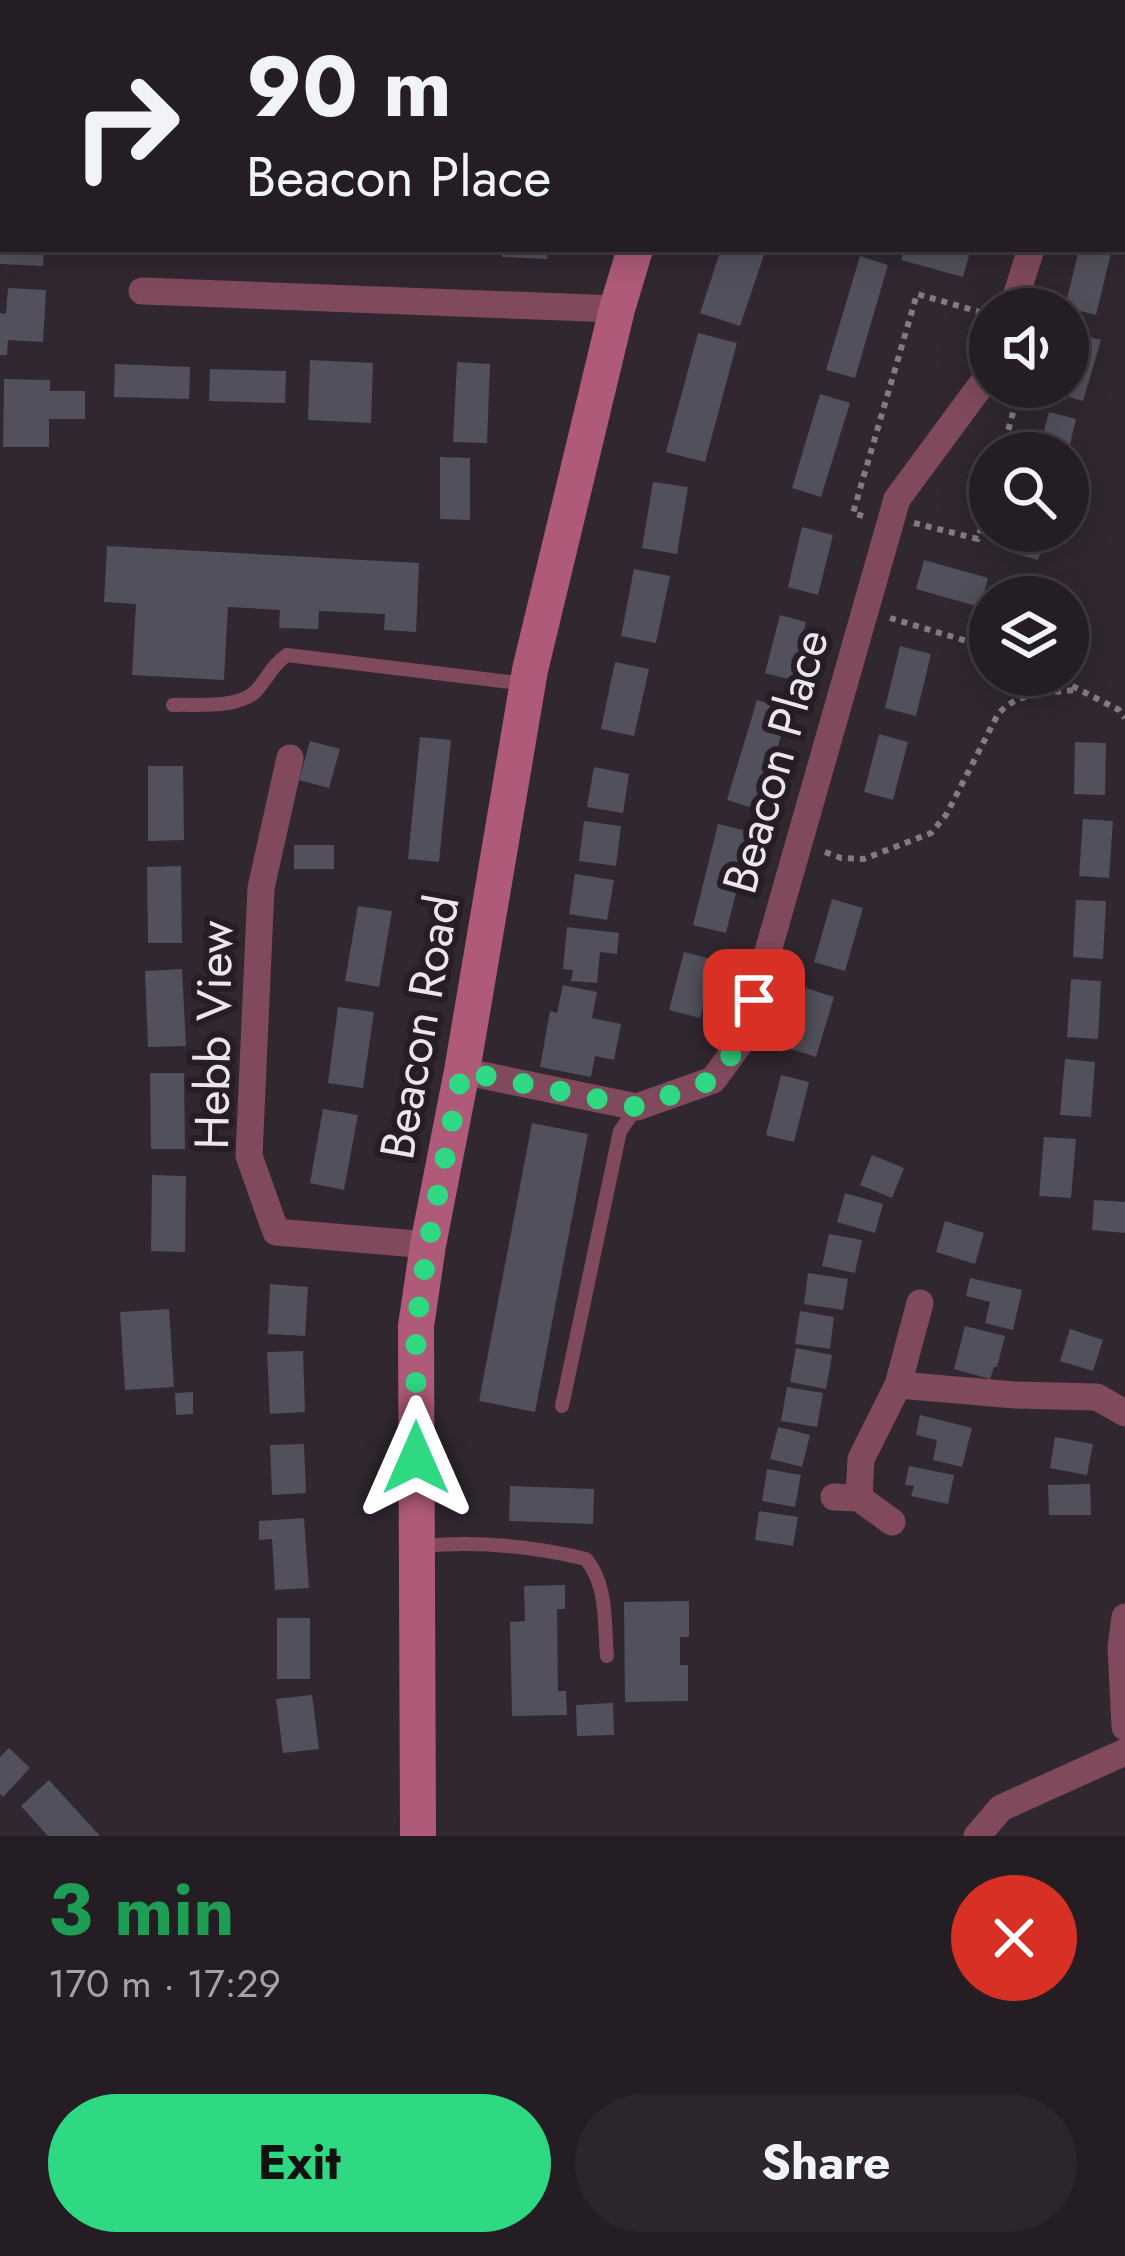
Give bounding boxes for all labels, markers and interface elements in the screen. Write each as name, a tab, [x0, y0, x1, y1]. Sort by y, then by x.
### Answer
text: 90 m	[246, 26, 452, 148]
icon: right	[48, 48, 204, 204]
text: Beacon Place	[246, 138, 551, 216]
map controls	[969, 288, 1089, 696]
button: sound	[969, 288, 1089, 408]
button: search	[969, 432, 1089, 552]
button: layers	[969, 576, 1089, 696]
street label: Beacon Place	[705, 621, 846, 901]
street label: Beacon Road	[362, 890, 477, 1164]
street label: Hebb View	[177, 920, 250, 1150]
pin	[703, 949, 805, 1051]
icon: arrive	[721, 967, 787, 1033]
position arrow	[353, 1395, 479, 1521]
text: 3 min	[48, 1858, 235, 1962]
button: close	[951, 1875, 1077, 2001]
text: 170 m · 17:29	[48, 1955, 281, 2012]
button: Exit	[48, 2094, 551, 2232]
button: Share	[575, 2094, 1077, 2232]

